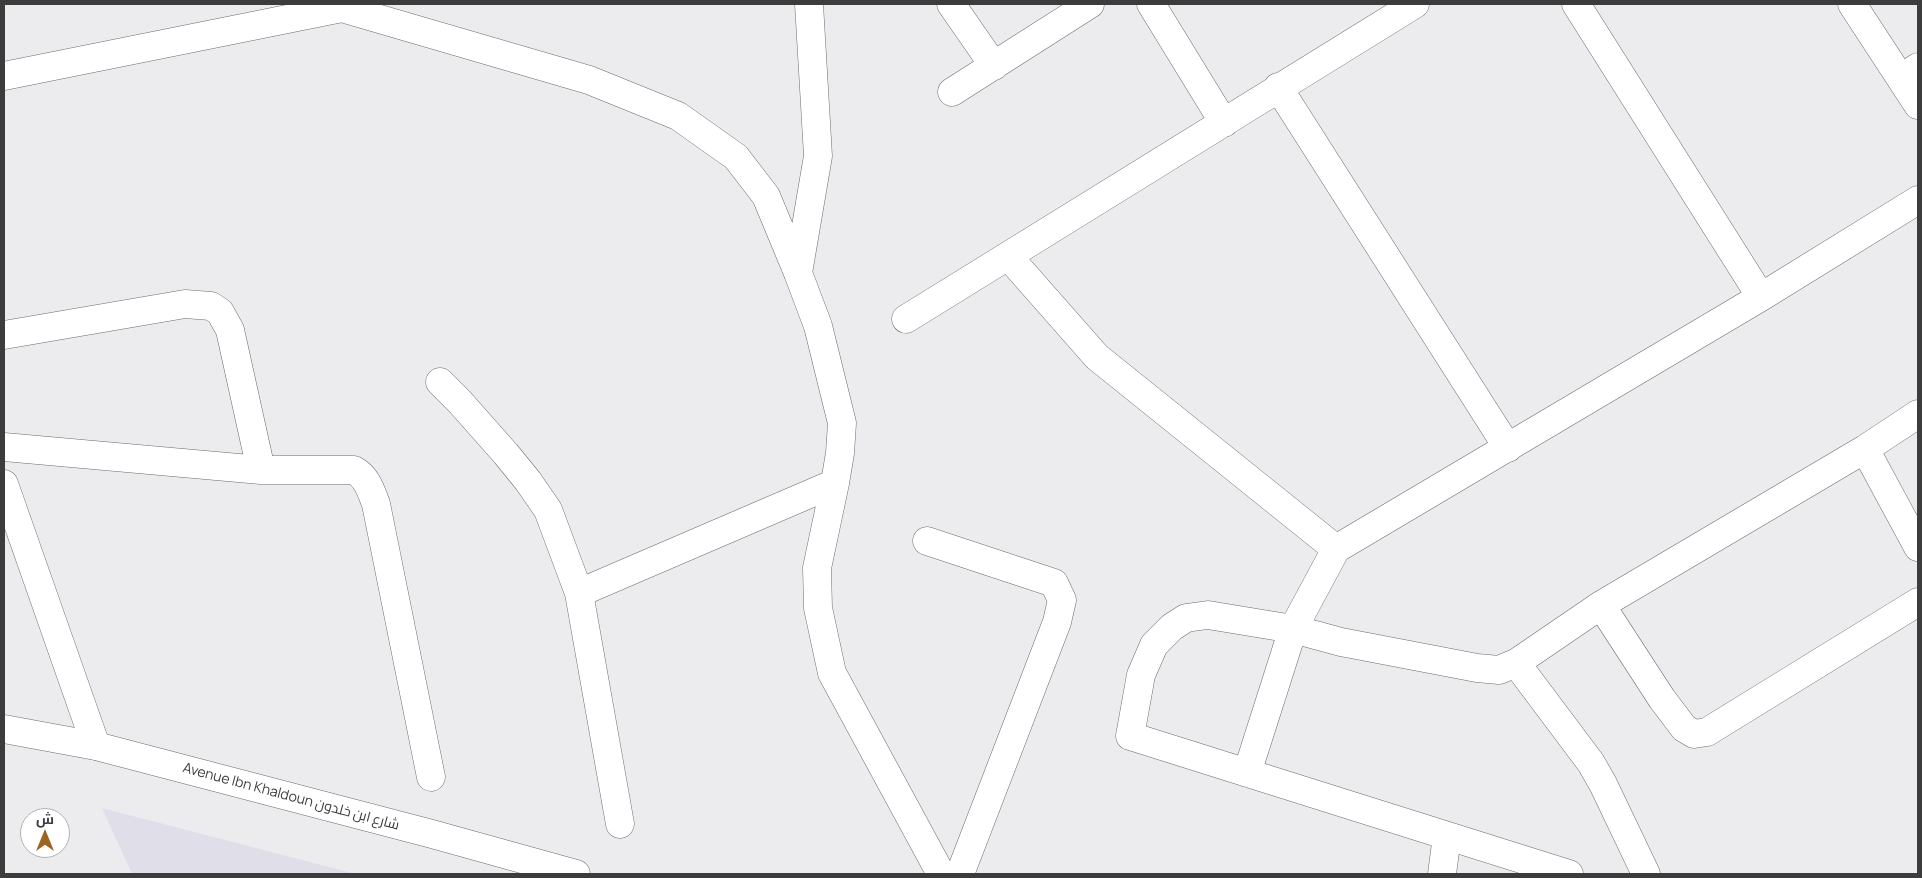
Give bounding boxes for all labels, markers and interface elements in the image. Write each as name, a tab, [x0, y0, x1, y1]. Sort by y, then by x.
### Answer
street label: Avenue Ibn Khaldoun شارع ابن خلدون	[181, 760, 401, 834]
north arrow	[20, 808, 70, 858]
text: ش	[36, 809, 54, 828]

